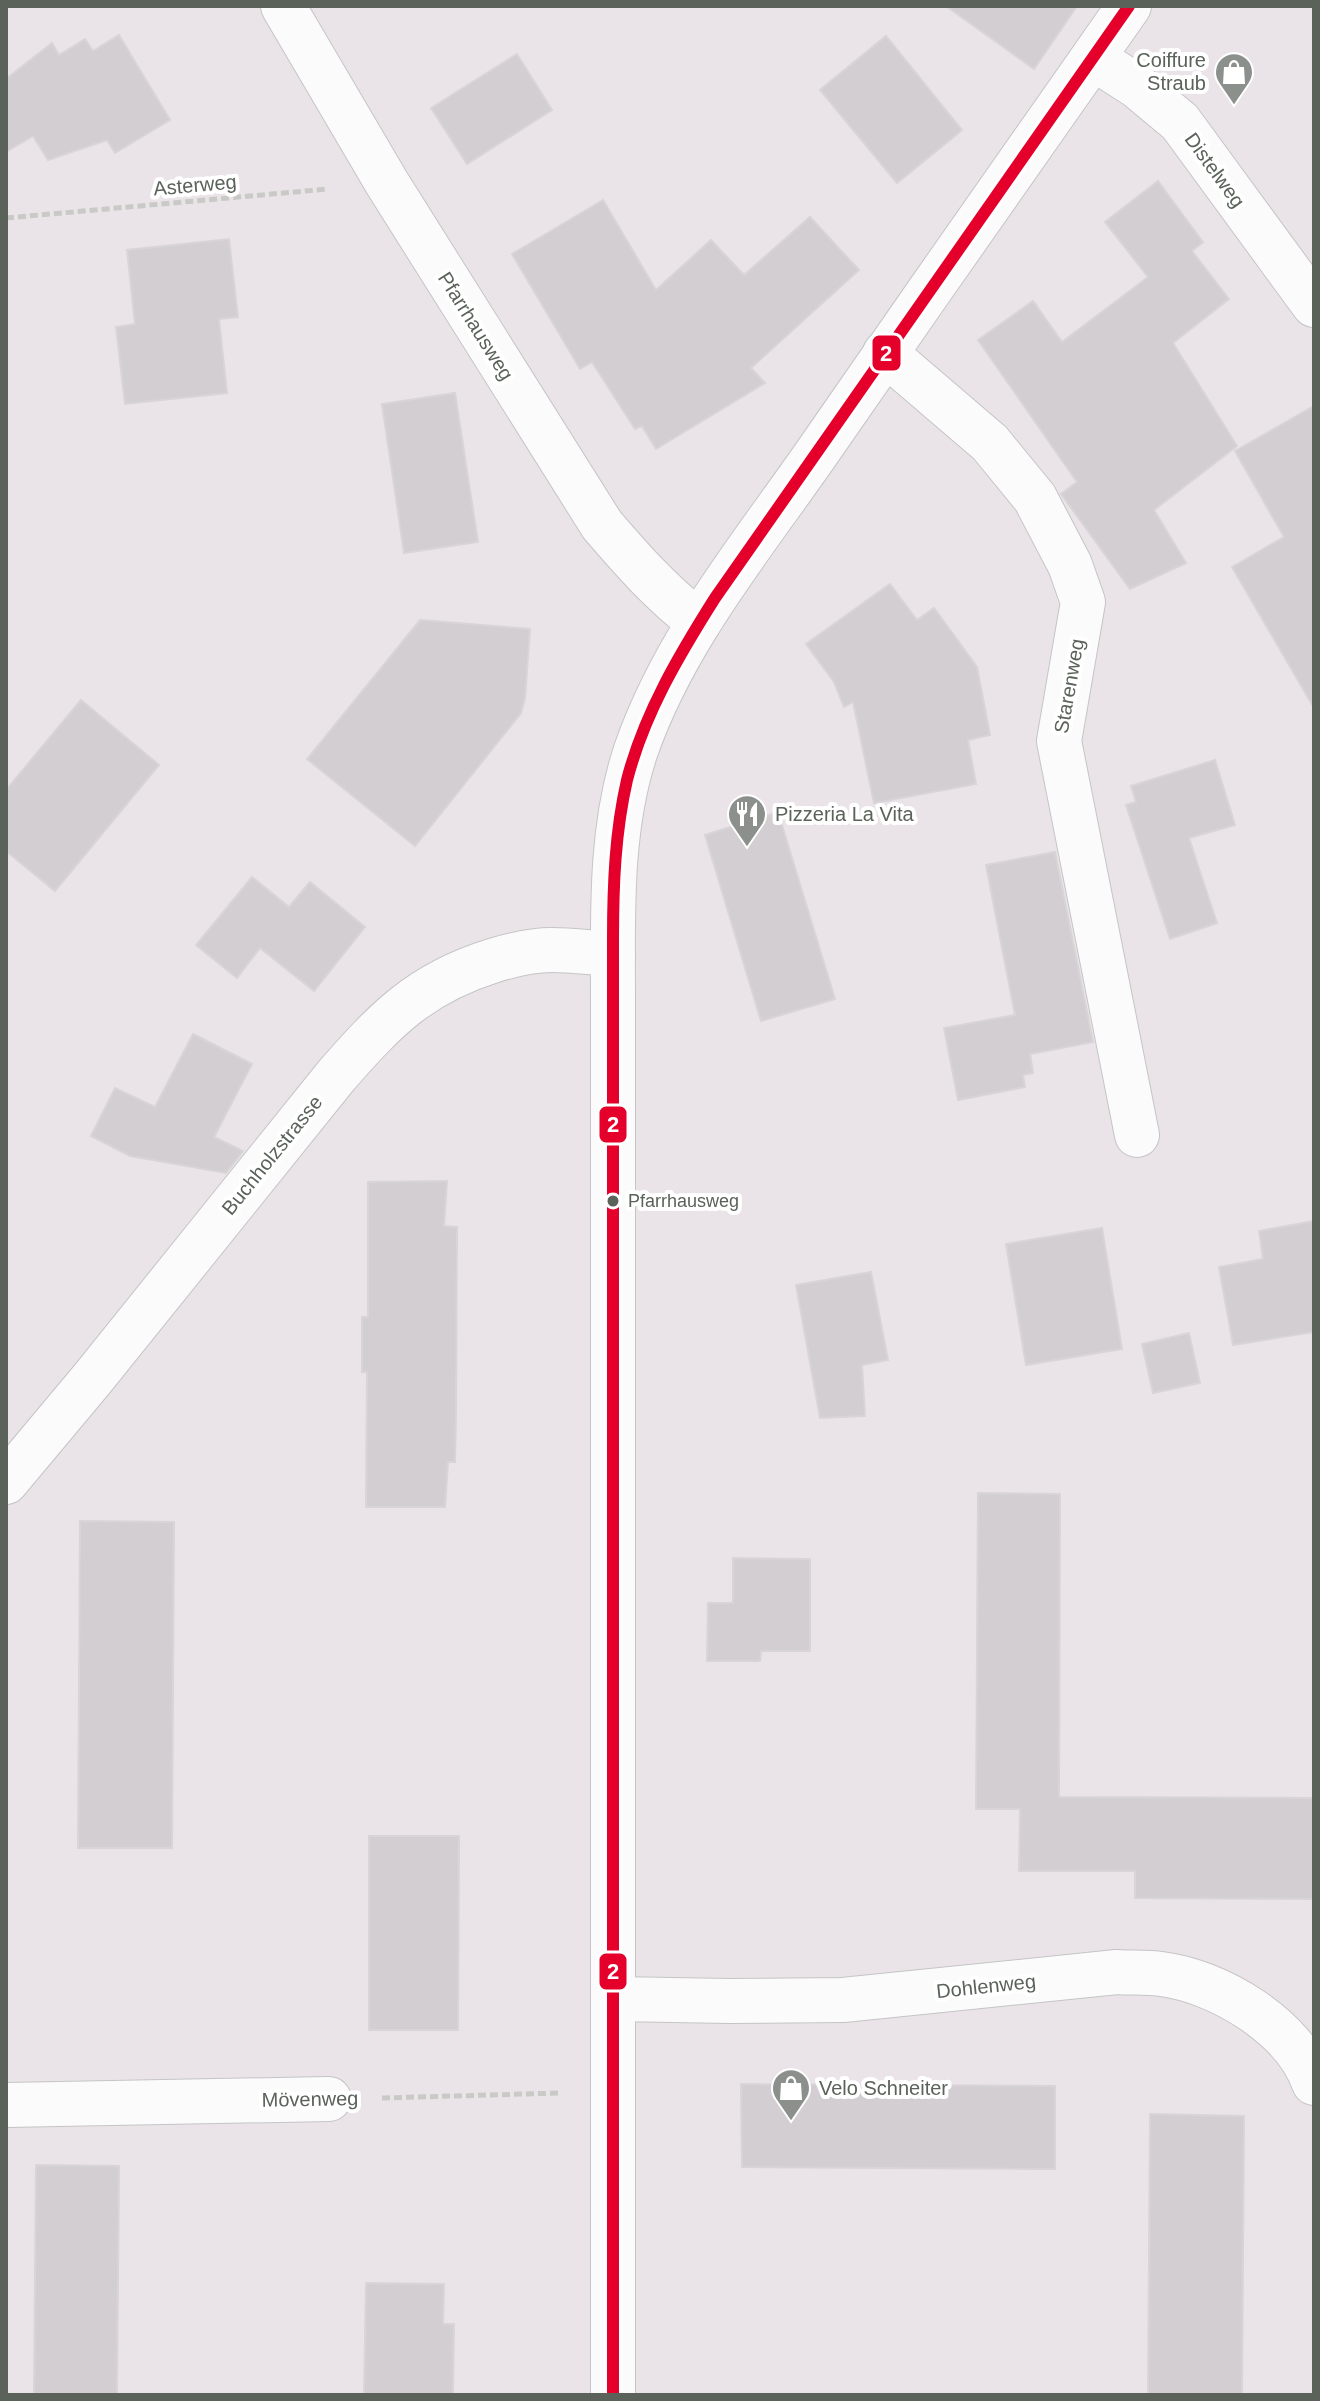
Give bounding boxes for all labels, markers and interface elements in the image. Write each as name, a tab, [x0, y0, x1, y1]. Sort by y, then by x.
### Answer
place label: Coiffure Straub	[1136, 49, 1206, 94]
shop icon: Coiffure Straub	[1213, 51, 1255, 106]
street label: Distelweg	[1181, 128, 1249, 212]
street label: Asterweg	[153, 170, 237, 200]
street label: Pfarrhausweg	[434, 268, 518, 384]
line badge: 2	[871, 334, 902, 372]
text: 2	[880, 341, 892, 366]
street label: Starenweg	[1050, 637, 1088, 735]
restaurant icon: Pizzeria La Vita	[726, 793, 768, 848]
place label: Pizzeria La Vita	[775, 803, 914, 825]
street label: Buchholzstrasse	[217, 1091, 327, 1219]
line badge: 2	[598, 1105, 628, 1144]
text: 2	[607, 1112, 619, 1137]
place label: Pfarrhausweg	[628, 1191, 739, 1211]
marker: Pfarrhausweg	[605, 1193, 621, 1209]
line badge: 2	[598, 1952, 628, 1991]
text: 2	[607, 1959, 619, 1984]
street label: Dohlenweg	[935, 1970, 1037, 2002]
shop icon: Velo Schneiter	[770, 2067, 812, 2122]
place label: Velo Schneiter	[819, 2077, 948, 2099]
street label: Mövenweg	[261, 2087, 359, 2111]

